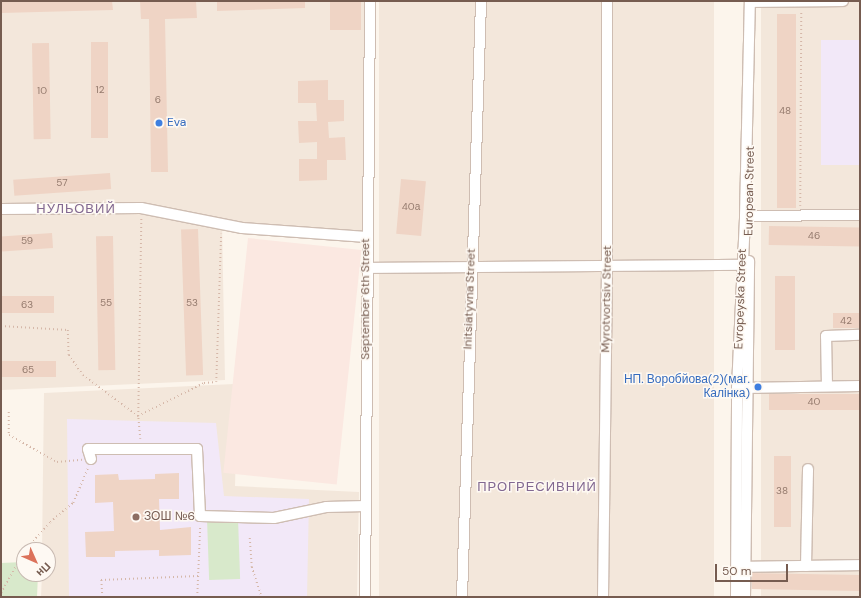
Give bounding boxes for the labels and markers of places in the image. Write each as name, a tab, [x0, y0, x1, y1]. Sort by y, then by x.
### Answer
place label: Eva	[167, 116, 186, 130]
marker: Eva	[154, 118, 164, 128]
place label: НП. Воробйова(2)(маг. Калінка)	[624, 373, 750, 401]
marker: НП. Воробйова(2)(маг. Калінка)	[753, 382, 763, 392]
place label: ЗОШ №6	[144, 510, 195, 524]
marker: ЗОШ №6	[131, 512, 141, 522]

